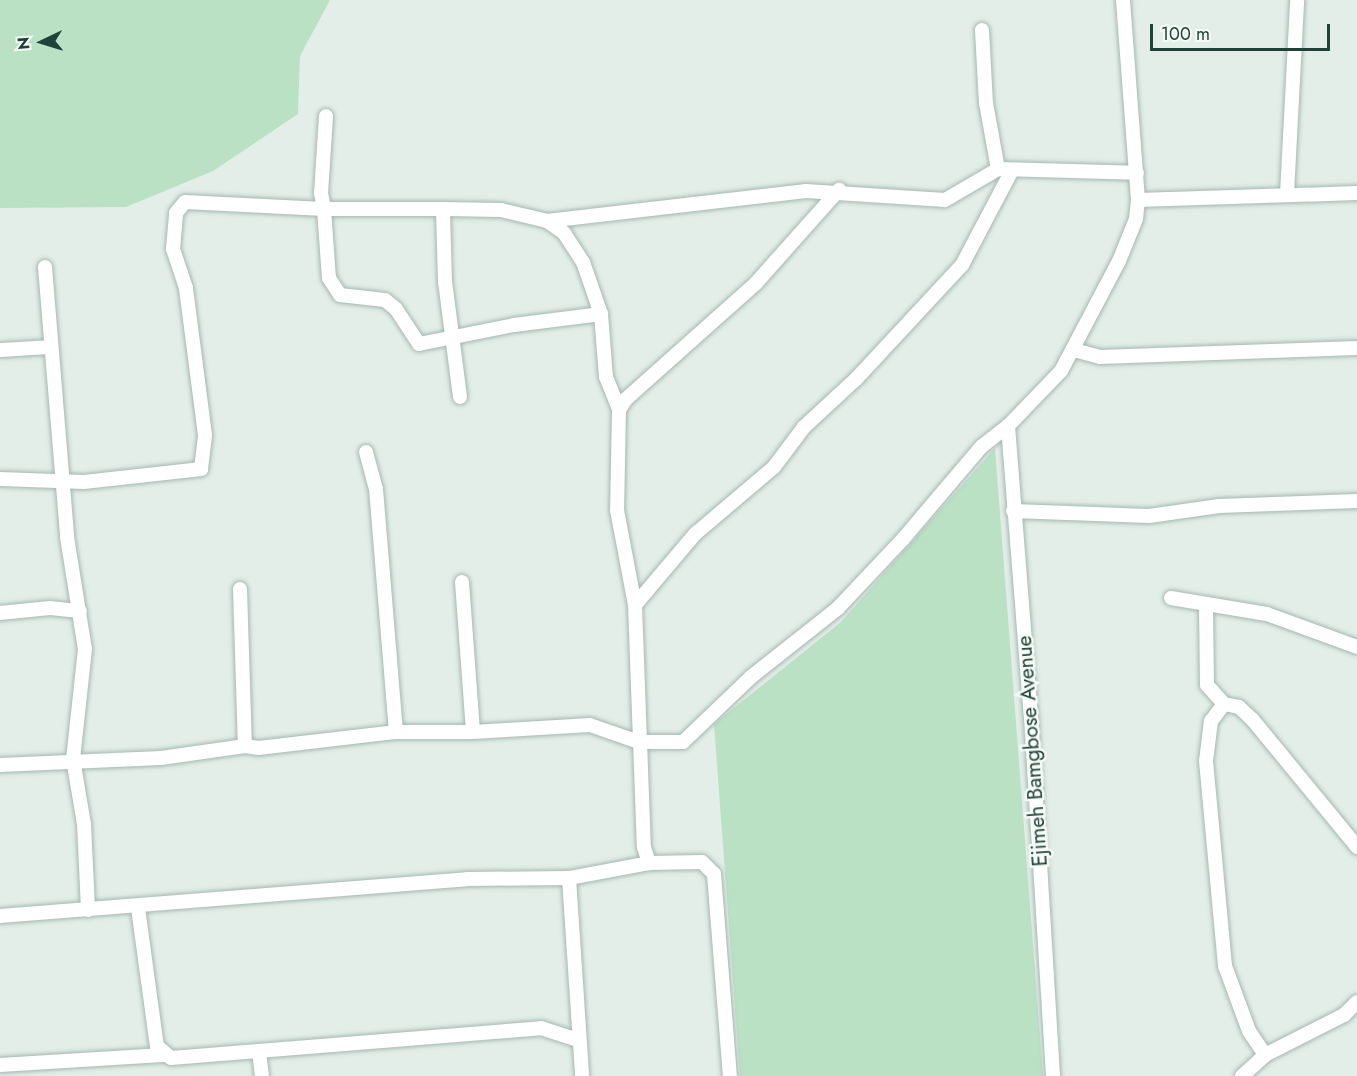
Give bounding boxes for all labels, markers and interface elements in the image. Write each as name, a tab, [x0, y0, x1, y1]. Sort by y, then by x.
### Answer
north arrow	[12, 12, 72, 72]
scale bar	[1153, 12, 1333, 50]
text: 100 m	[1161, 21, 1210, 47]
text: N	[12, 36, 35, 50]
street label: Ejimeh Bamgbose Avenue	[1011, 635, 1053, 867]

